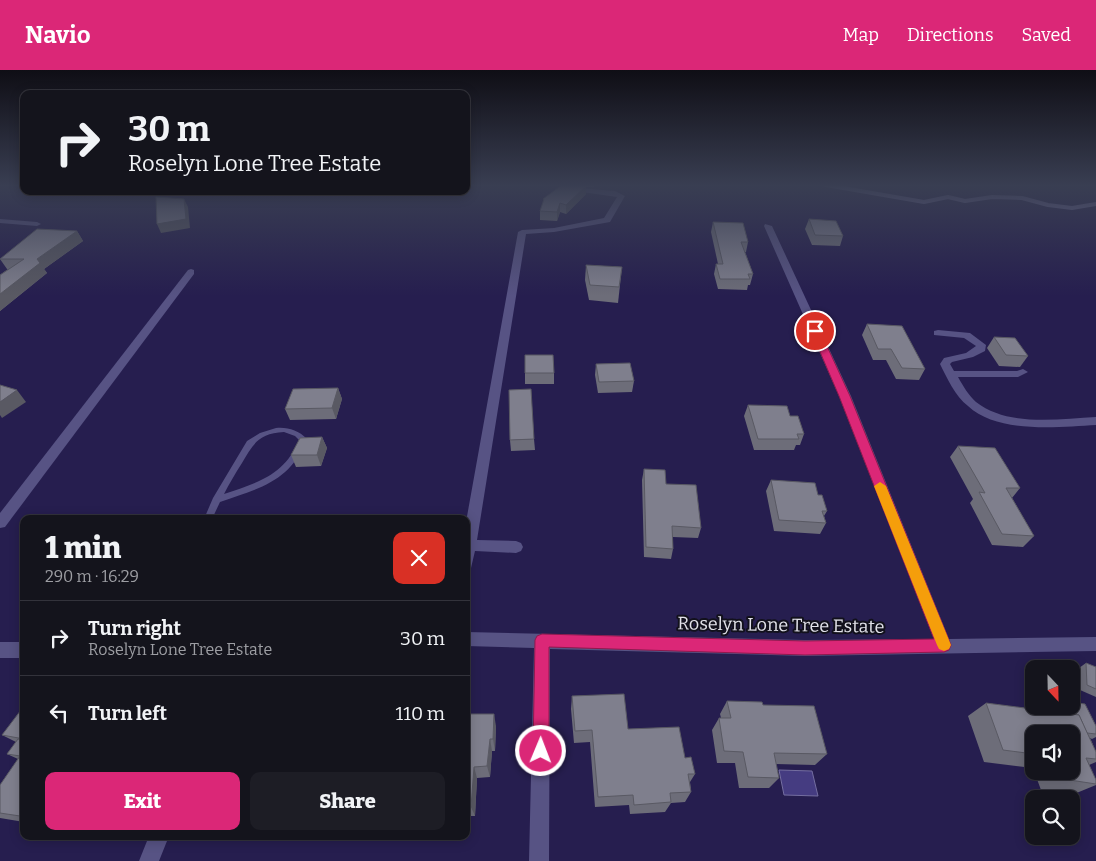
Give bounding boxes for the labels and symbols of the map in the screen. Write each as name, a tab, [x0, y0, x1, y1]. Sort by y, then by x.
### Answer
pin	[794, 310, 836, 352]
street label: Roselyn Lone Tree Estate	[677, 612, 885, 638]
north arrow	[1025, 660, 1080, 715]
position arrow	[514, 724, 566, 776]

